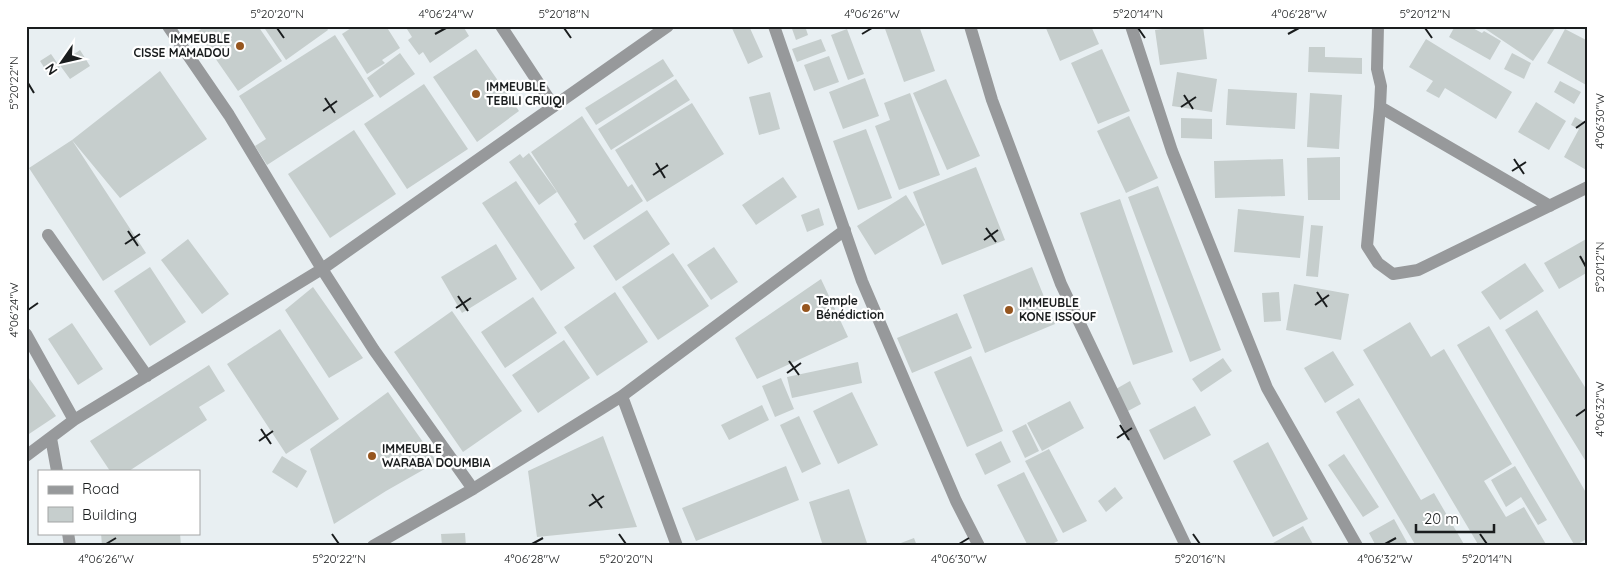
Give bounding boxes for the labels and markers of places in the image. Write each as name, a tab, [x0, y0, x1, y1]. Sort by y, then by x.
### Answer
place label: IMMEUBLE CISSE MAMADOU	[133, 31, 230, 60]
marker: IMMEUBLE CISSE MAMADOU	[234, 40, 246, 52]
place label: IMMEUBLE TEBILI CRUIQI	[486, 79, 565, 108]
marker: IMMEUBLE TEBILI CRUIQI	[470, 88, 482, 100]
place label: Temple Bénédiction	[816, 293, 884, 322]
place label: IMMEUBLE KONE ISSOUF	[1019, 295, 1097, 324]
marker: Temple Bénédiction	[800, 302, 812, 314]
marker: IMMEUBLE KONE ISSOUF	[1003, 304, 1015, 316]
place label: IMMEUBLE WARABA DOUMBIA	[382, 441, 491, 470]
marker: IMMEUBLE WARABA DOUMBIA	[366, 450, 378, 462]

